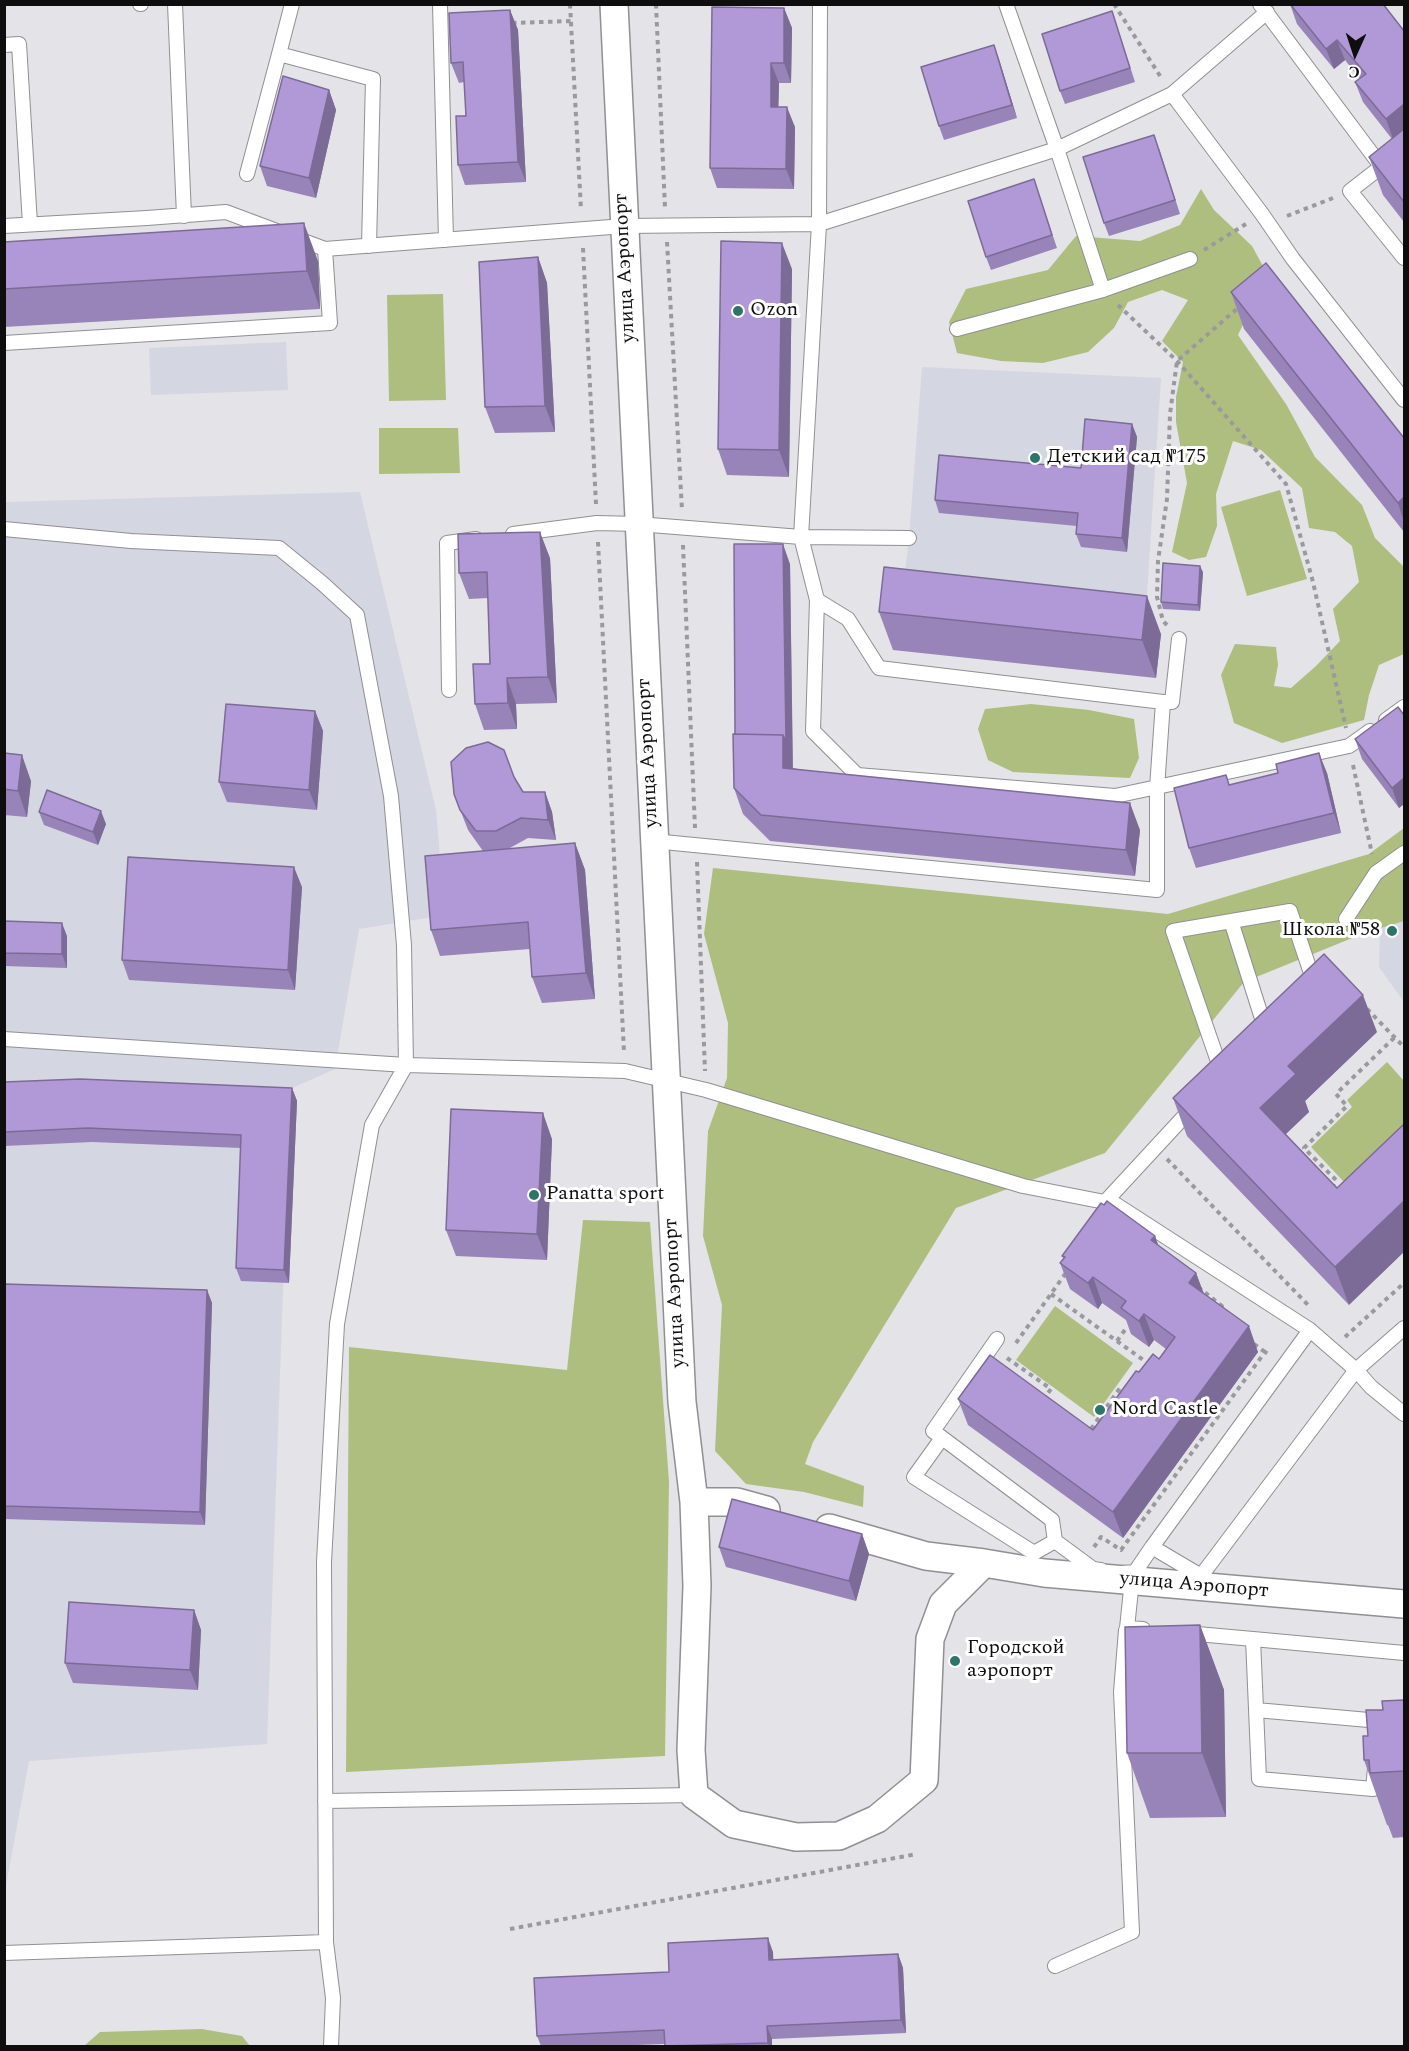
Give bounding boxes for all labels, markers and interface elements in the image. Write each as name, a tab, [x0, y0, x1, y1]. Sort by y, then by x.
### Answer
north arrow	[1325, 24, 1385, 84]
text: С	[1348, 60, 1360, 84]
street label: улица Аэропорт	[610, 193, 642, 343]
place label: Ozon	[750, 299, 798, 323]
marker: Ozon	[731, 304, 745, 318]
place label: Детский сад №175	[1047, 446, 1206, 470]
marker: Детский сад №175	[1028, 451, 1042, 465]
street label: улица Аэропорт	[633, 678, 665, 828]
place label: Школа №58	[1282, 919, 1380, 943]
marker: Школа №58	[1385, 924, 1399, 938]
place label: Panatta sport	[546, 1183, 664, 1207]
marker: Panatta sport	[527, 1188, 541, 1202]
street label: улица Аэропорт	[660, 1218, 692, 1368]
place label: Nord Castle	[1112, 1398, 1218, 1422]
marker: Nord Castle	[1093, 1403, 1107, 1417]
street label: улица Аэропорт	[1118, 1568, 1270, 1604]
place label: Городской аэропорт	[967, 1637, 1065, 1684]
marker: Городской аэропорт	[948, 1654, 962, 1668]

